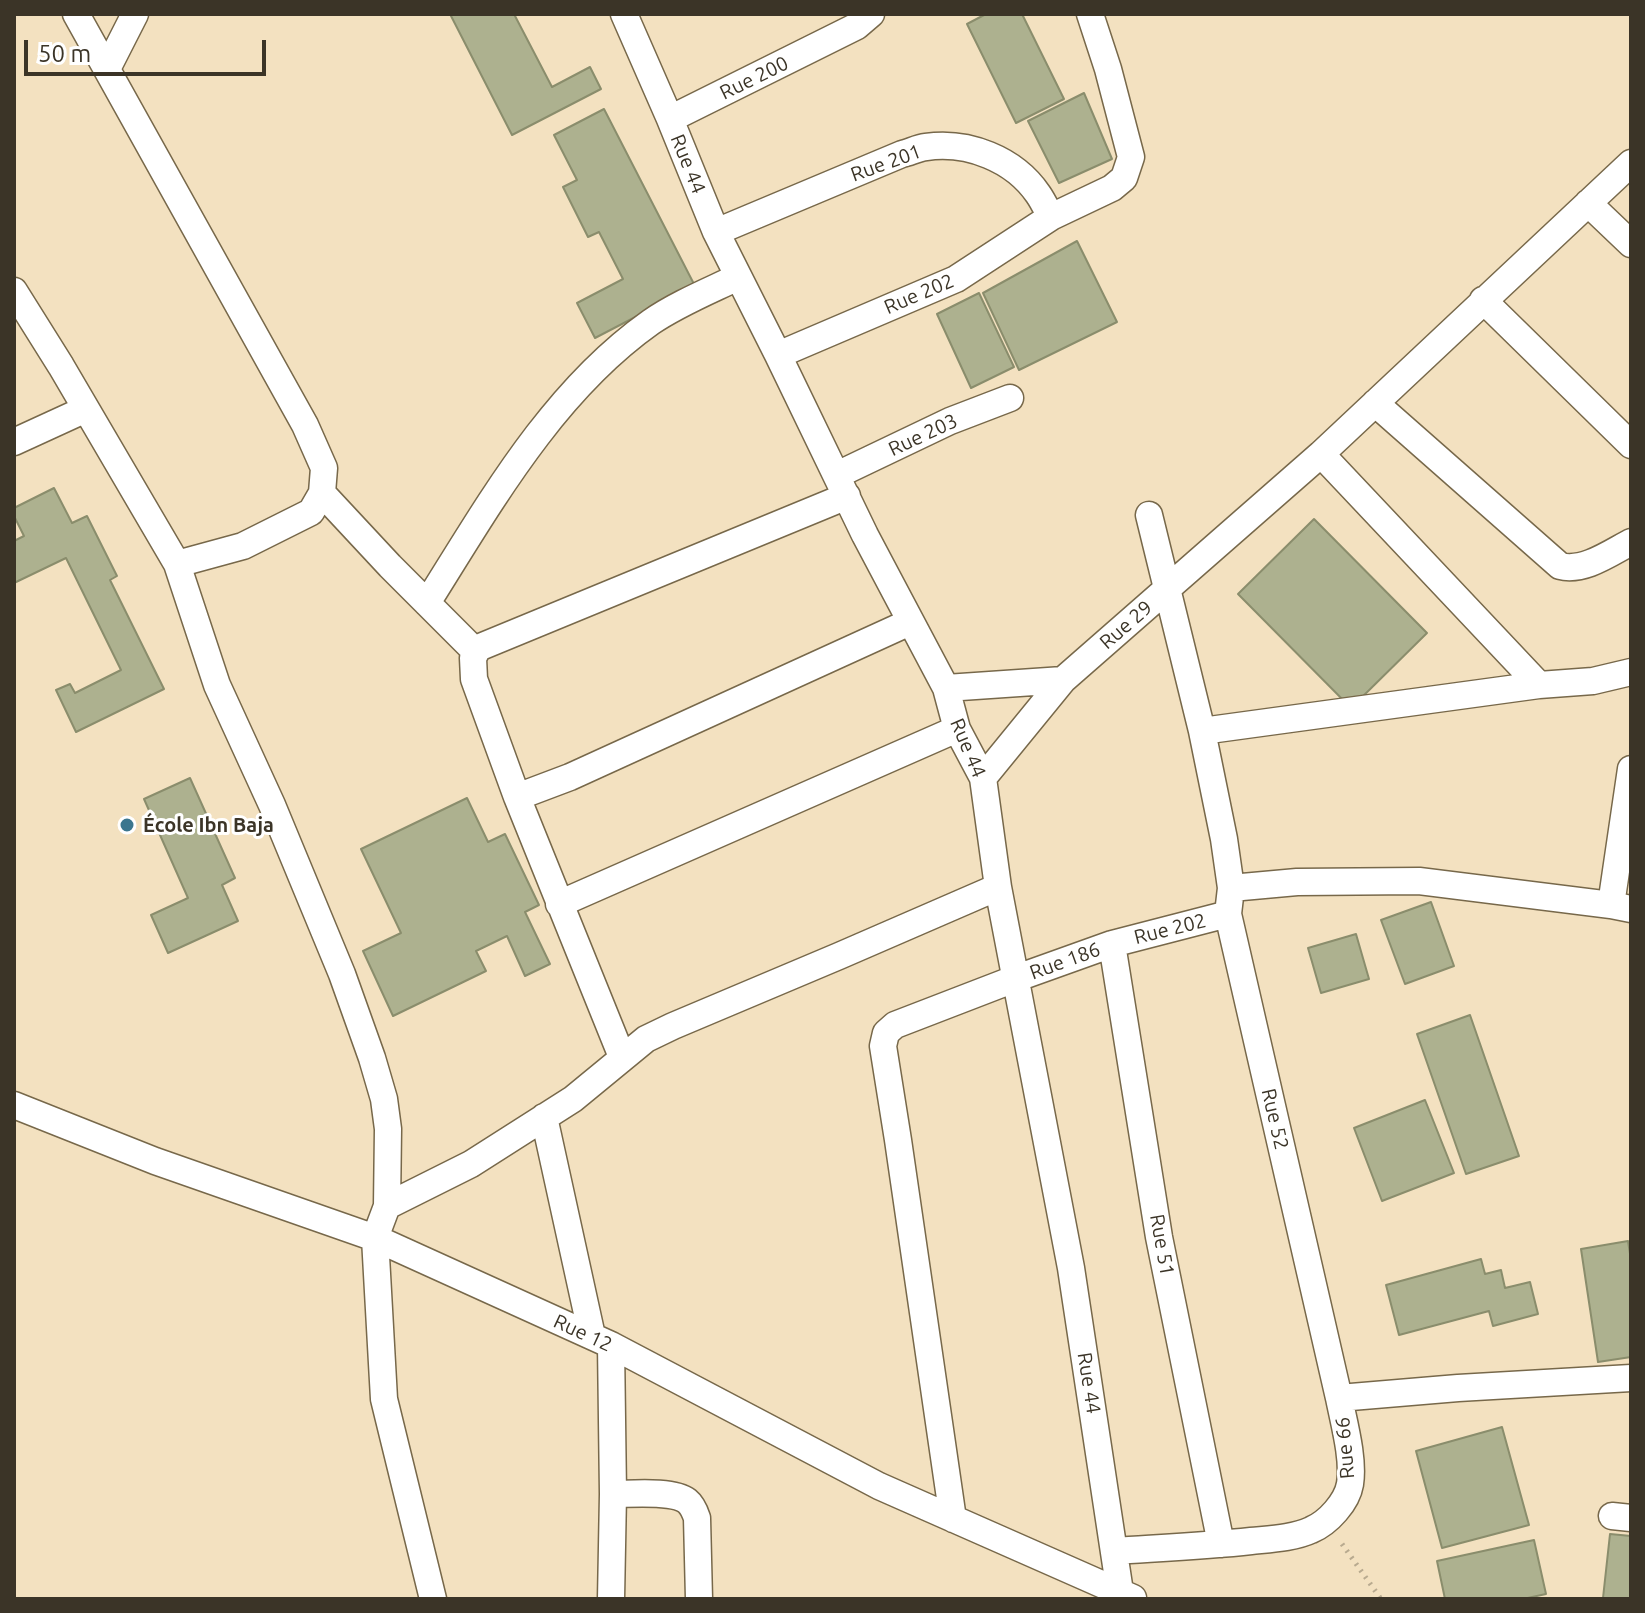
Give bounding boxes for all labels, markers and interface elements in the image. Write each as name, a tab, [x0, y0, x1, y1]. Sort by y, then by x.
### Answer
scale bar	[28, 24, 270, 74]
text: 50 m	[38, 40, 91, 67]
street label: Rue 200	[716, 51, 792, 105]
street label: Rue 44	[665, 131, 711, 197]
street label: Rue 201	[847, 139, 925, 187]
street label: Rue 202	[881, 269, 957, 319]
street label: Rue 203	[885, 409, 961, 461]
street label: Rue 29	[1095, 596, 1157, 654]
street label: Rue 44	[945, 715, 991, 781]
place label: École Ibn Baja	[143, 813, 274, 837]
marker: École Ibn Baja	[118, 816, 136, 834]
street label: Rue 202	[1132, 908, 1208, 950]
street label: Rue 186	[1026, 937, 1104, 985]
street label: Rue 52	[1256, 1086, 1294, 1152]
street label: Rue 51	[1145, 1212, 1179, 1278]
street label: Rue 12	[550, 1309, 616, 1357]
street label: Rue 44	[1072, 1350, 1106, 1416]
street label: Rue 66	[1330, 1416, 1360, 1480]

